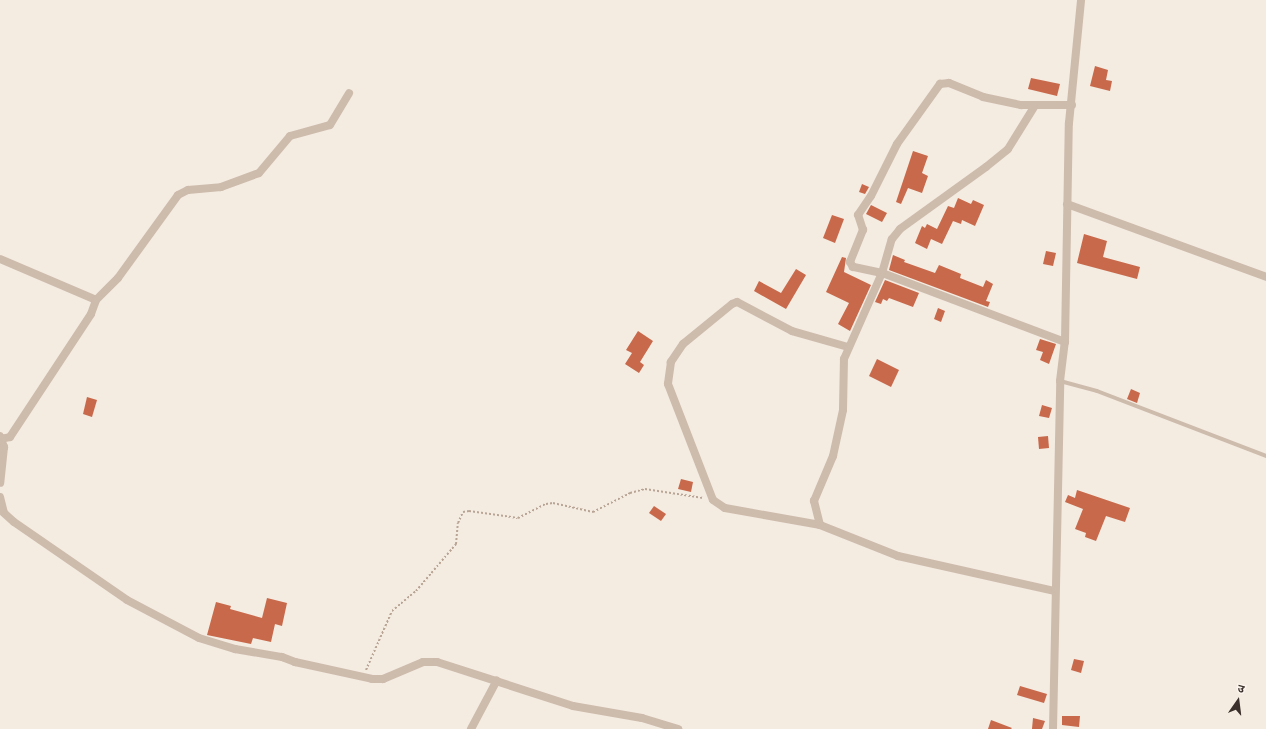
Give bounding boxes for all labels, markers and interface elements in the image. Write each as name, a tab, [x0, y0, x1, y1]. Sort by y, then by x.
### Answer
north arrow	[1218, 681, 1258, 721]
text: उ	[1236, 682, 1246, 696]

